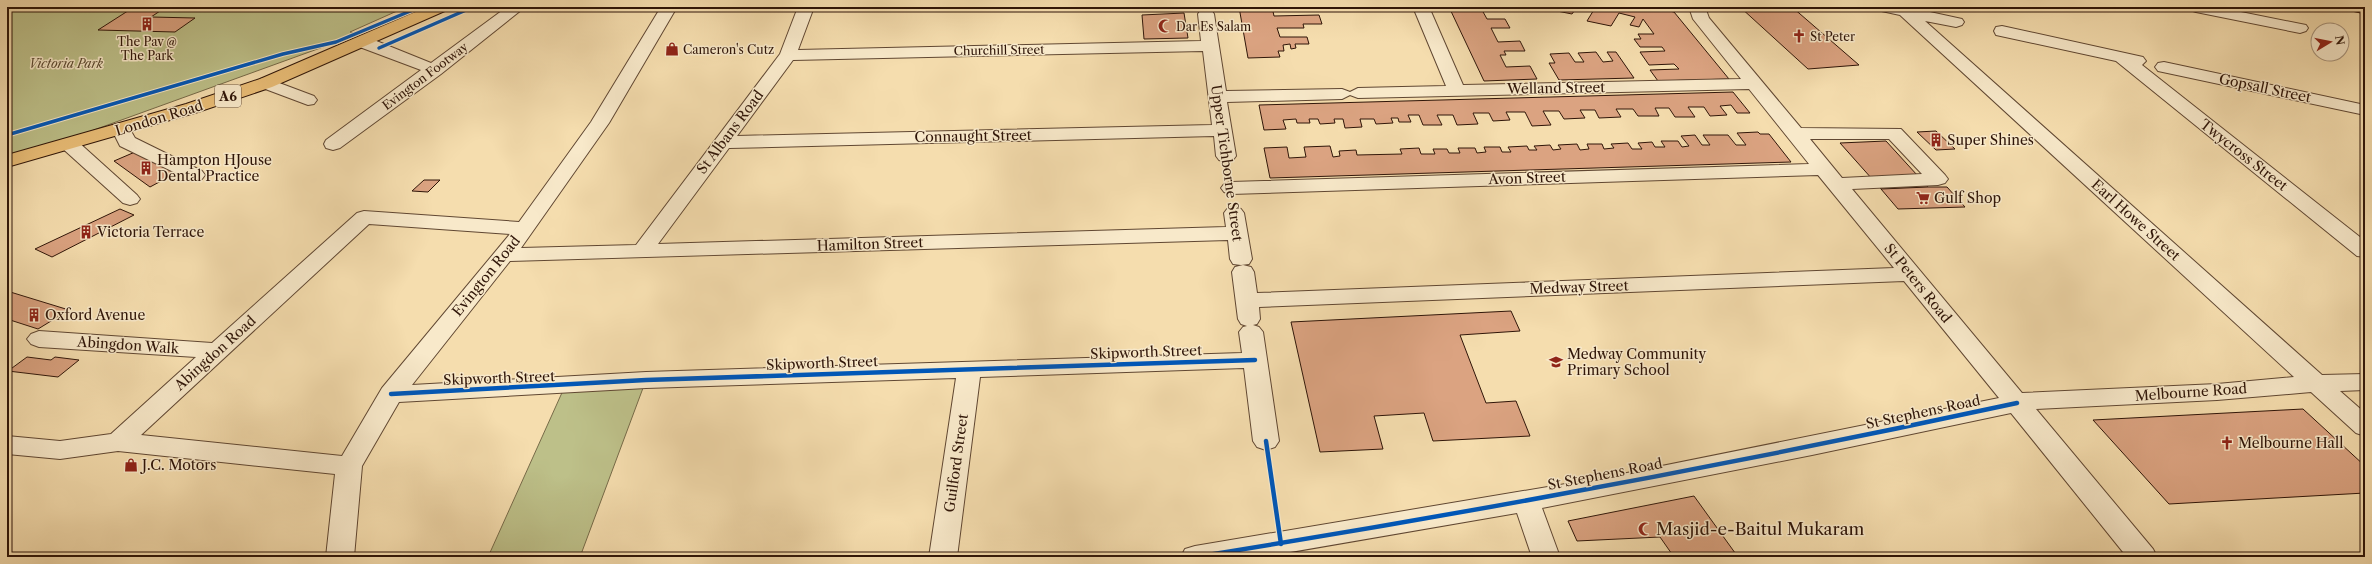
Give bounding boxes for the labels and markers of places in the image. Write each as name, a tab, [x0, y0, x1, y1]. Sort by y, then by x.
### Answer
building icon: The Pav @ The Park	[139, 16, 155, 32]
mosque icon: Dar Es Salam	[1157, 18, 1173, 34]
place label: Dar Es Salam	[1176, 19, 1251, 34]
church icon: St Peter	[1791, 28, 1807, 44]
place label: St Peter	[1810, 29, 1855, 44]
place label: The Pav @ The Park	[117, 34, 177, 63]
shop icon: Cameron's Cutz	[664, 41, 680, 57]
place label: Cameron's Cutz	[683, 42, 774, 57]
place label: Super Shines	[1947, 131, 2034, 149]
building icon: Super Shines	[1928, 132, 1944, 148]
place label: Hampton HJouse Dental Practice	[157, 151, 272, 185]
building icon: Hampton HJouse Dental Practice	[138, 160, 154, 176]
place label: Gulf Shop	[1934, 189, 2001, 207]
supermarket icon: Gulf Shop	[1915, 190, 1931, 206]
place label: Victoria Terrace	[96, 223, 204, 241]
building icon: Victoria Terrace	[78, 224, 94, 240]
place label: Oxford Avenue	[45, 306, 145, 324]
building icon: Oxford Avenue	[26, 307, 42, 323]
place label: Medway Community Primary School	[1567, 345, 1706, 379]
school or university icon: Medway Community Primary School	[1548, 354, 1564, 370]
place label: Melbourne Hall	[2238, 434, 2343, 452]
church icon: Melbourne Hall	[2219, 435, 2235, 451]
place label: J.C. Motors	[140, 456, 216, 474]
shop icon: J.C. Motors	[123, 457, 139, 473]
place label: Masjid-e-Baitul Mukaram	[1656, 519, 1865, 539]
mosque icon: Masjid-e-Baitul Mukaram	[1637, 521, 1653, 537]

